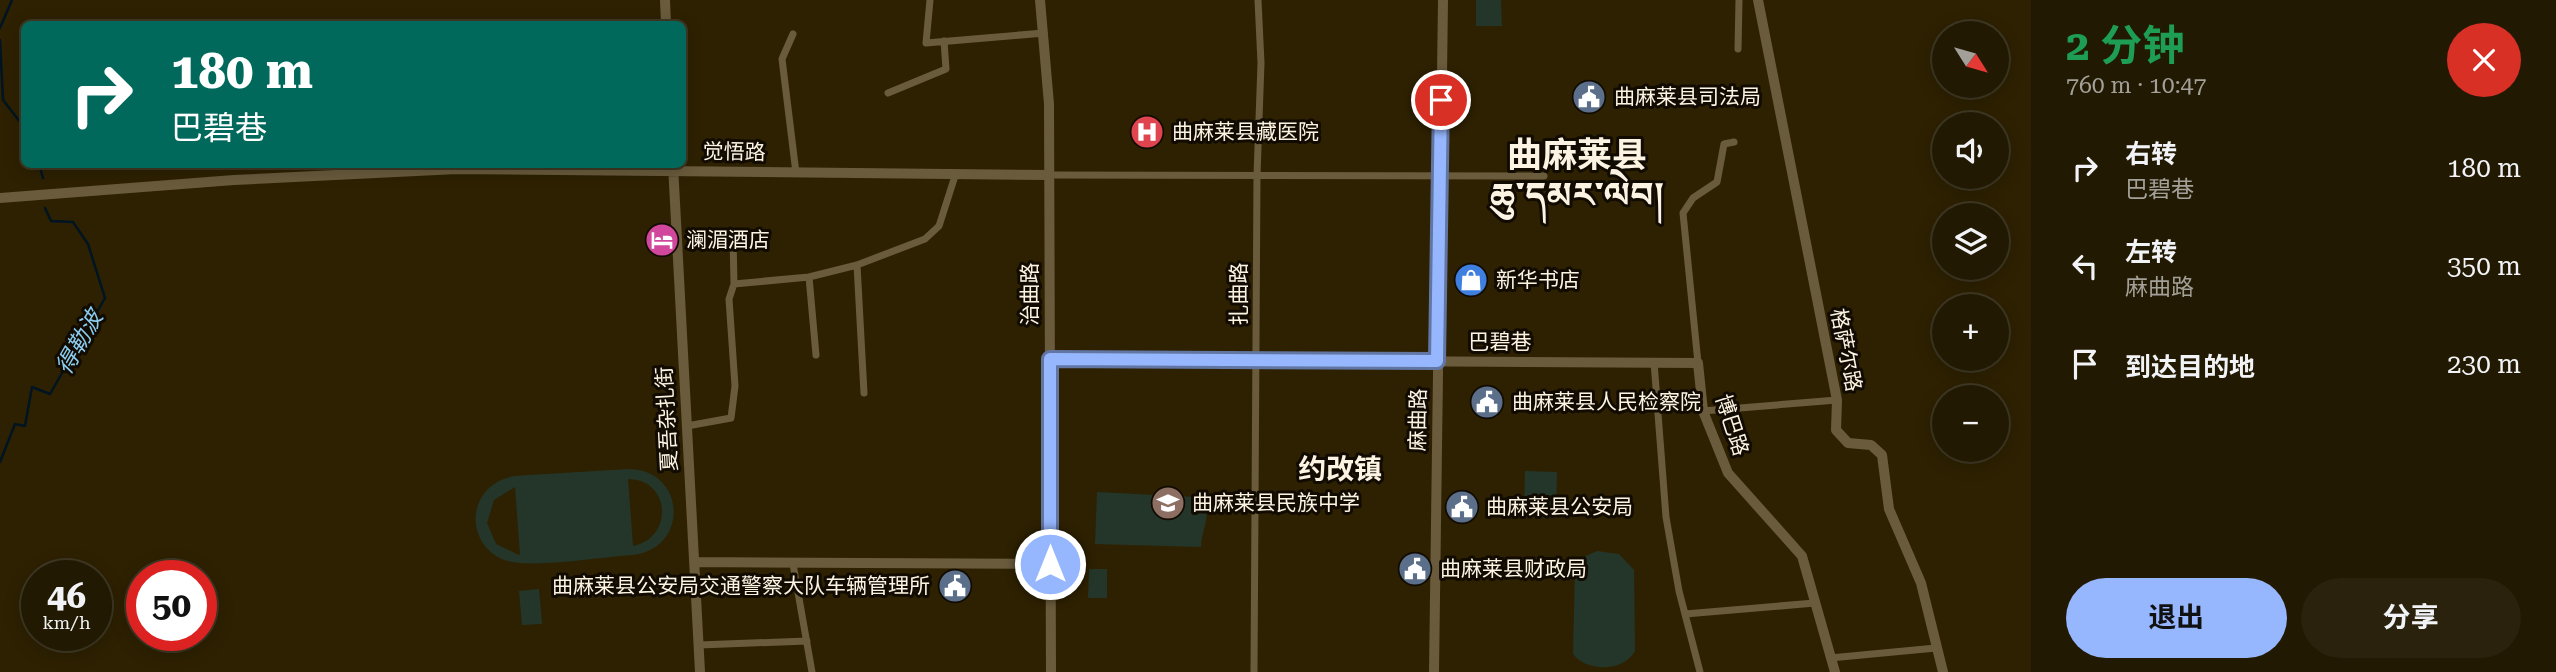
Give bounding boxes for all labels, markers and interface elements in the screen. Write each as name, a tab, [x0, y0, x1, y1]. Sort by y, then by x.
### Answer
north arrow	[1932, 21, 2009, 98]
map controls	[1932, 21, 2009, 462]
text: 2 分钟	[2066, 21, 2184, 70]
button: close	[2447, 23, 2521, 97]
text: 180 m	[171, 43, 313, 100]
icon: right	[56, 49, 147, 140]
pin	[1411, 70, 1471, 130]
text: 760 m · 10:47	[2066, 72, 2206, 99]
public building icon: 曲麻莱县司法局	[1570, 78, 1608, 116]
icon: arrive	[1422, 81, 1460, 119]
place label: 曲麻莱县司法局	[1614, 85, 1761, 109]
text: 巴碧巷	[171, 109, 267, 147]
button: sound	[1932, 112, 2009, 189]
hospital icon: 曲麻莱县藏医院	[1128, 113, 1166, 151]
place label: 曲麻莱县藏医院	[1172, 120, 1319, 144]
district label: 曲麻莱县 ཆུ་དམར་ལེབ།	[1489, 135, 1664, 225]
street label: 觉悟路	[702, 139, 766, 165]
text: 右转	[2125, 139, 2177, 169]
icon: right	[2066, 149, 2104, 187]
text: 180 m	[2447, 153, 2521, 183]
text: 巴碧巷	[2125, 176, 2194, 203]
button: layers	[1932, 203, 2009, 280]
hotel icon: 澜湄酒店	[643, 221, 681, 259]
place label: 澜湄酒店	[686, 228, 770, 252]
text: 左转	[2125, 237, 2177, 267]
icon: left	[2066, 247, 2104, 285]
text: 350 m	[2447, 251, 2521, 281]
shop icon: 新华书店	[1452, 261, 1490, 299]
street label: 治曲路	[1018, 263, 1042, 326]
street label: 扎曲路	[1227, 263, 1251, 326]
place label: 新华书店	[1496, 268, 1580, 292]
text: 麻曲路	[2125, 274, 2194, 301]
button: +	[1932, 294, 2009, 371]
water label: 得勒波	[50, 303, 110, 379]
street label: 格萨尔路	[1826, 306, 1866, 394]
street label: 巴碧巷	[1469, 330, 1532, 354]
icon: arrive	[2066, 345, 2104, 383]
text: 230 m	[2447, 349, 2521, 379]
text: 到达目的地	[2125, 352, 2255, 382]
street label: 夏吾杂扎街	[652, 366, 682, 472]
public building icon: 曲麻莱县人民检察院	[1468, 383, 1506, 421]
button: −	[1932, 385, 2009, 462]
street label: 麻曲路	[1405, 388, 1431, 452]
place label: 曲麻莱县人民检察院	[1512, 390, 1701, 414]
street label: 博巴路	[1711, 391, 1753, 459]
district label: 约改镇	[1298, 453, 1382, 486]
school or university icon: 曲麻莱县民族中学	[1149, 484, 1187, 522]
public building icon: 曲麻莱县公安局	[1443, 488, 1481, 526]
place label: 曲麻莱县民族中学	[1192, 491, 1360, 515]
place label: 曲麻莱县公安局	[1486, 495, 1633, 519]
position arrow	[1013, 527, 1087, 601]
public building icon: 曲麻莱县财政局	[1396, 550, 1434, 588]
place label: 曲麻莱县财政局	[1440, 557, 1587, 581]
speed limit sign: 50	[126, 560, 217, 651]
public building icon: 曲麻莱县公安局交通警察大队车辆管理所	[936, 567, 974, 605]
place label: 曲麻莱县公安局交通警察大队车辆管理所	[552, 574, 930, 598]
text: 46	[47, 576, 86, 617]
button: 退出	[2066, 578, 2287, 658]
button: 分享	[2301, 578, 2521, 658]
text: km/h	[42, 612, 91, 633]

